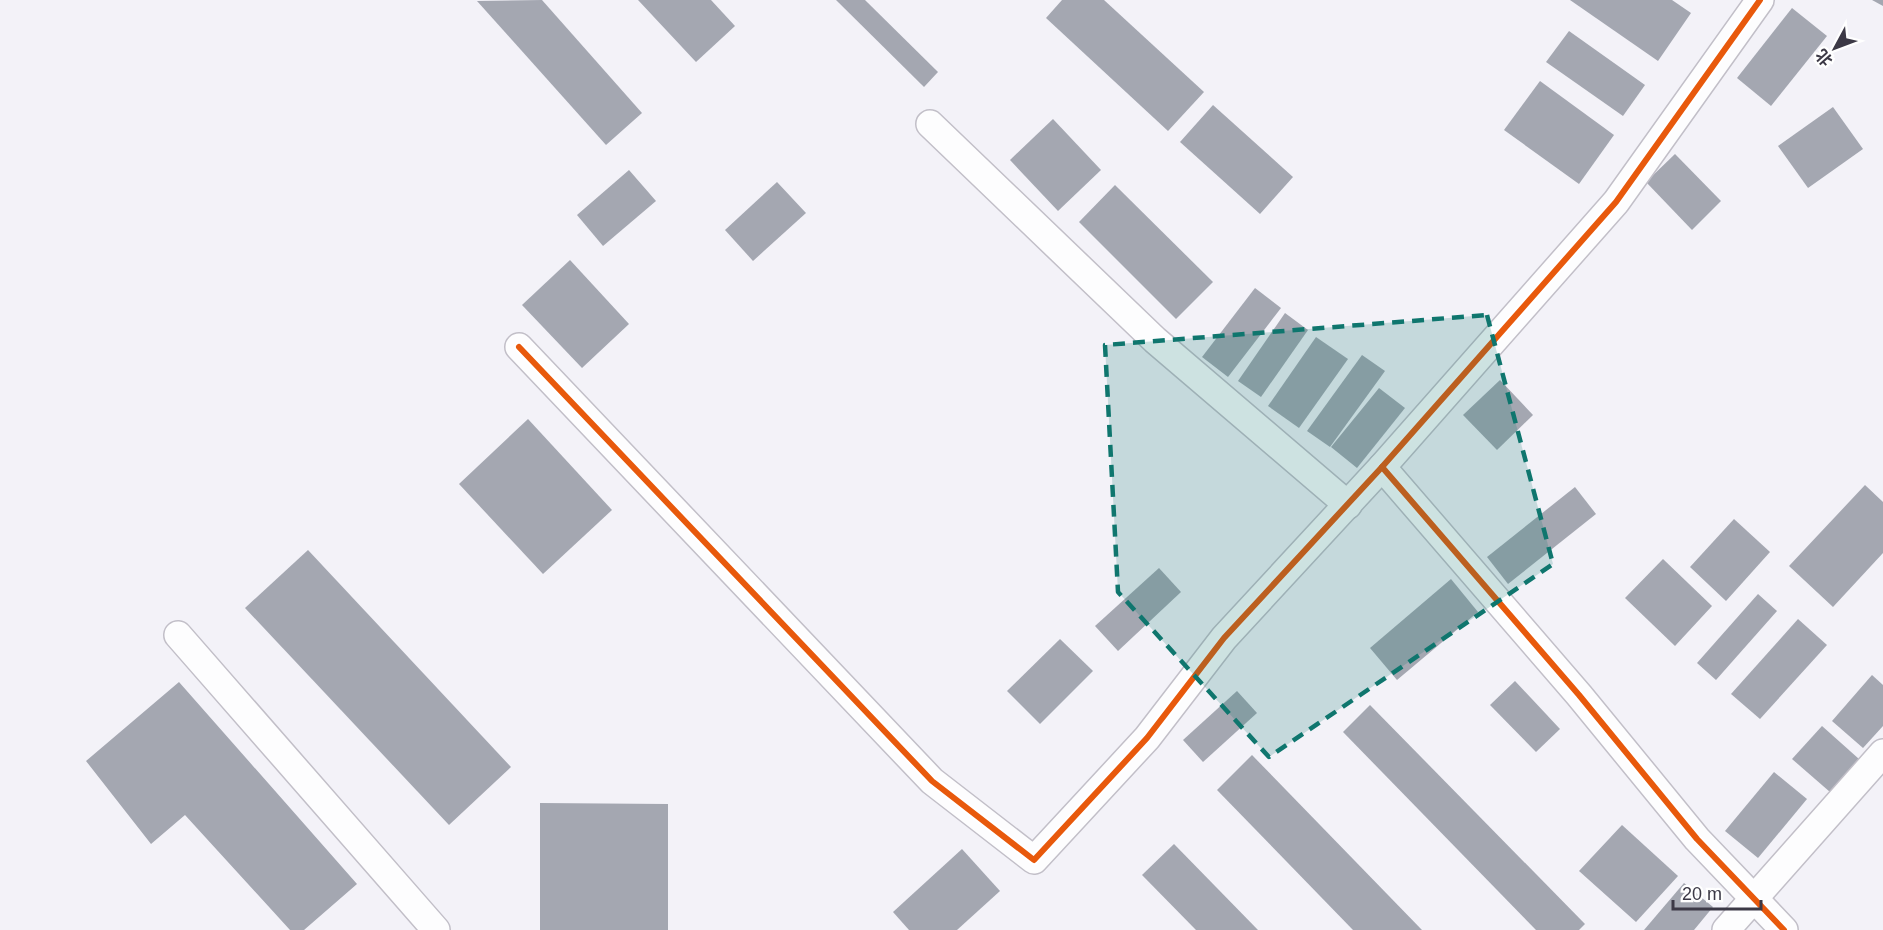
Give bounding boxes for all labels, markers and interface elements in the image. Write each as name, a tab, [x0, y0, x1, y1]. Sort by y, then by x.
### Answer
north arrow	[1805, 18, 1865, 78]
text: 北	[1812, 46, 1836, 69]
scale bar	[1673, 873, 1762, 911]
text: 20 m	[1682, 884, 1722, 904]

